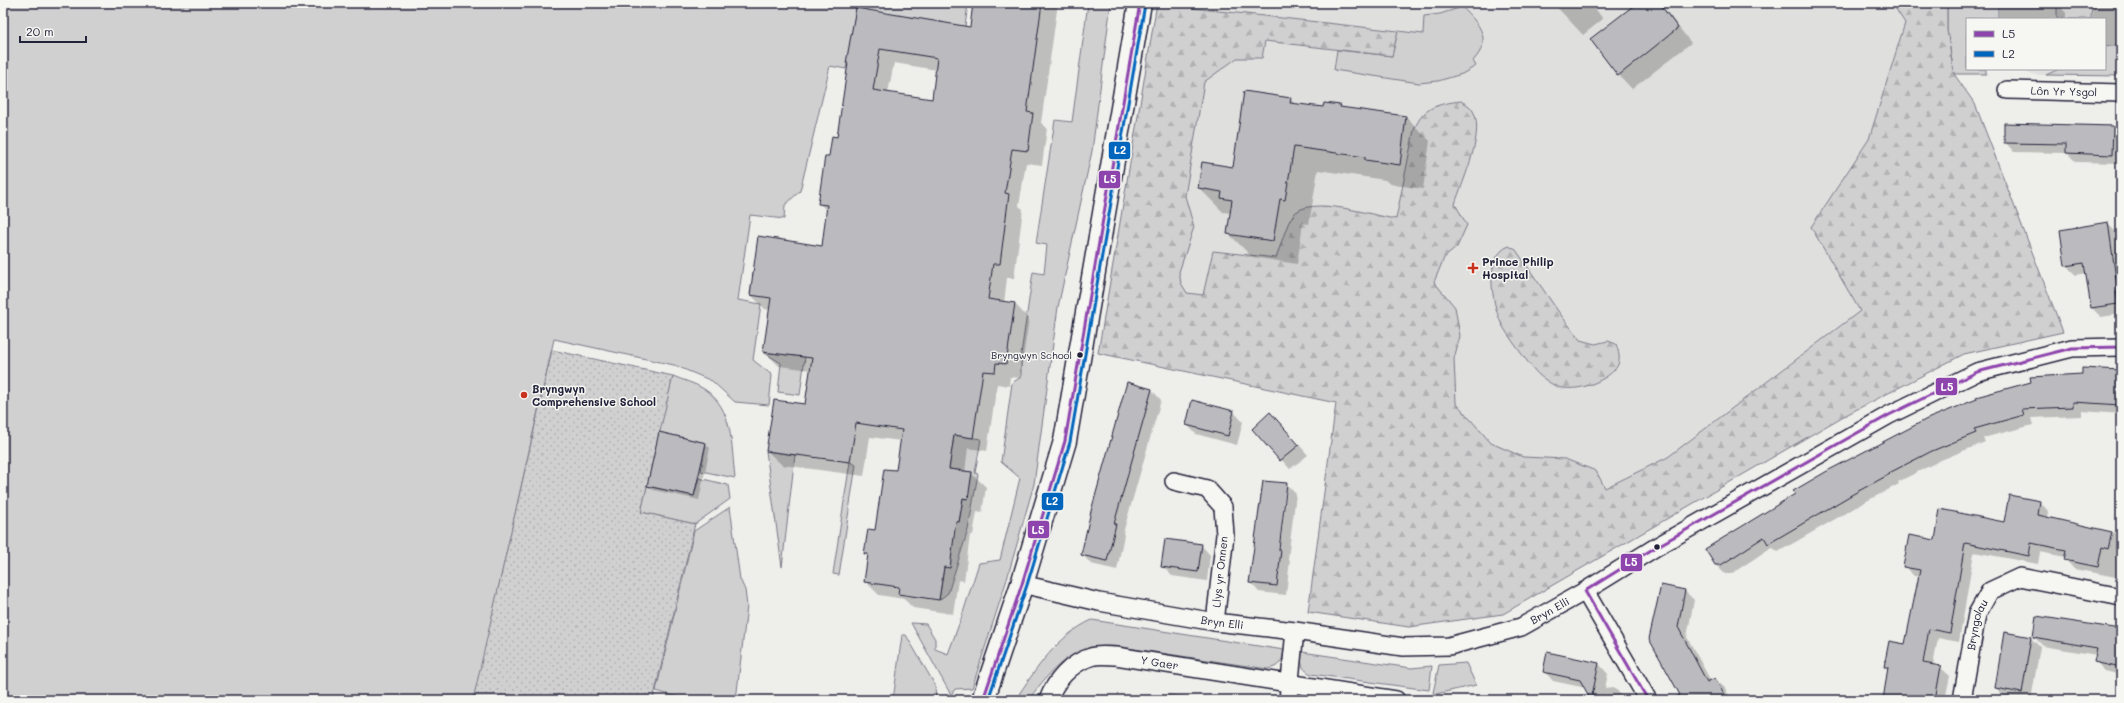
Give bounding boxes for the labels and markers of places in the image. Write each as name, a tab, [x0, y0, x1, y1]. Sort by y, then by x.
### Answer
place label: Prince Philip Hospital	[1482, 254, 1554, 282]
marker: Prince Philip Hospital	[1467, 262, 1479, 274]
place label: Bryngwyn School	[991, 348, 1072, 362]
marker: Bryngwyn School	[1075, 350, 1085, 360]
place label: Bryngwyn Comprehensive School	[532, 381, 656, 409]
marker: Bryngwyn Comprehensive School	[519, 390, 529, 400]
unlabelled marker	[1652, 542, 1662, 552]

